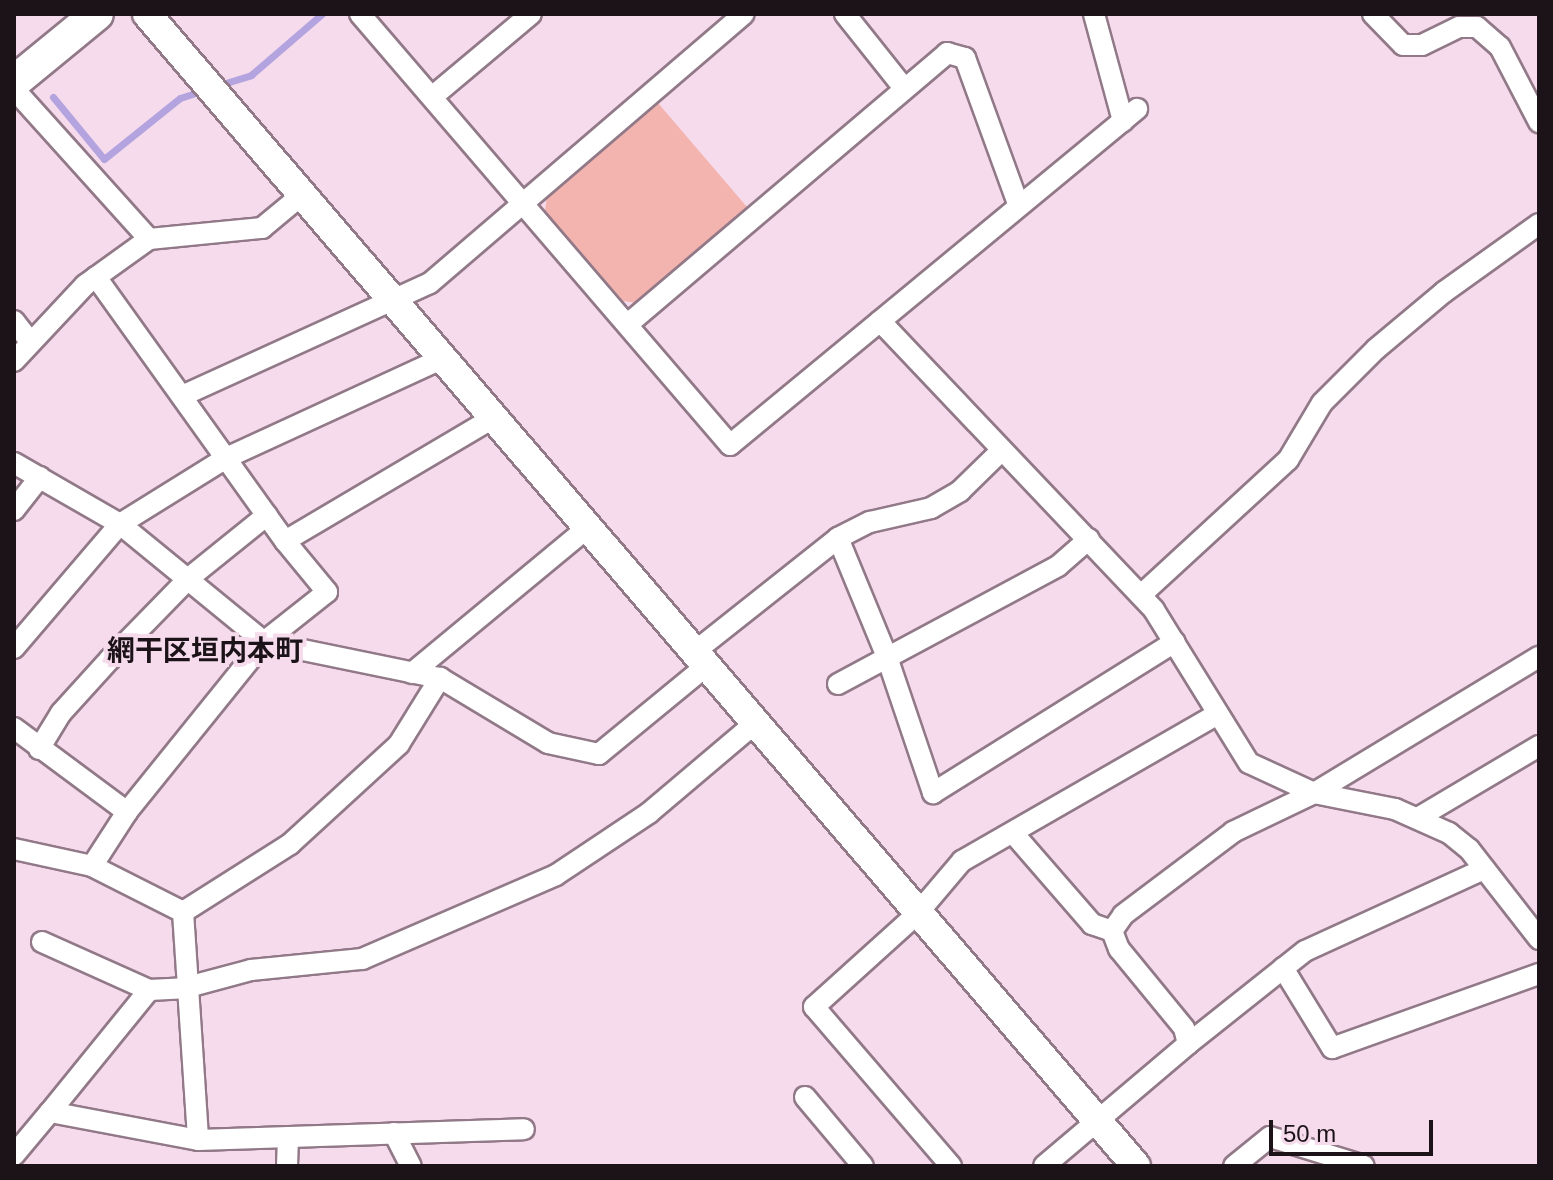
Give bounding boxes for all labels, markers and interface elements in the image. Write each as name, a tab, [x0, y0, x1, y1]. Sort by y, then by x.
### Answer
district label: 網干区垣内本町	[107, 634, 303, 668]
scale bar	[1273, 1104, 1437, 1154]
text: 50 m	[1283, 1120, 1336, 1147]

